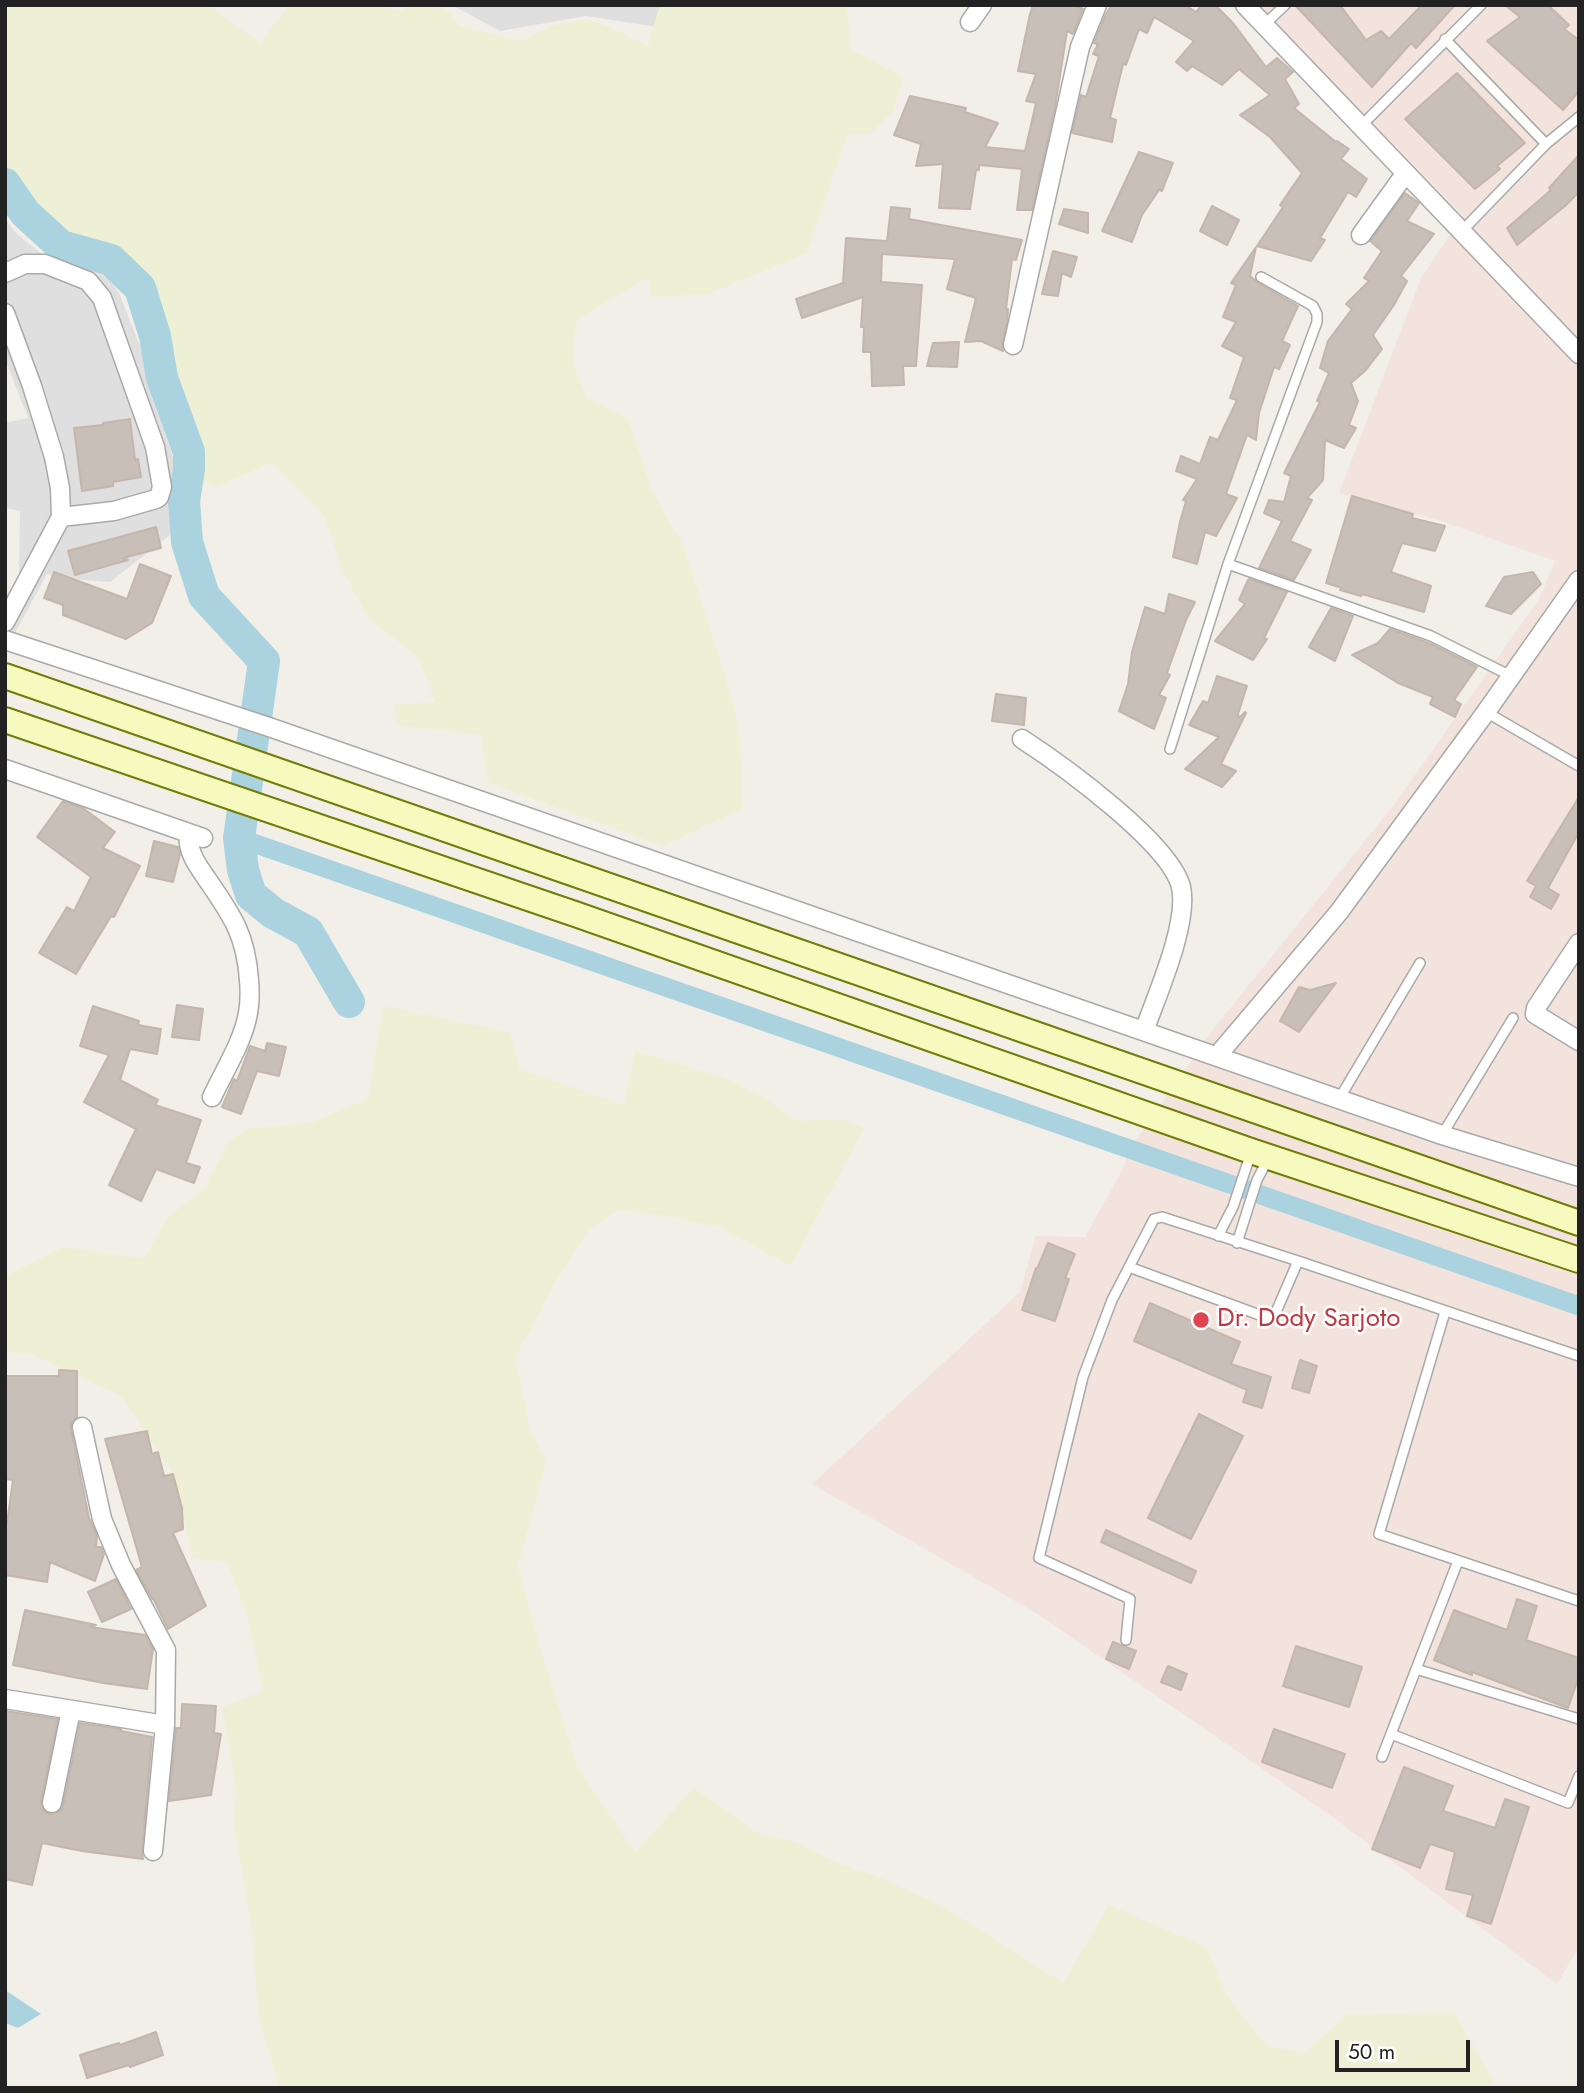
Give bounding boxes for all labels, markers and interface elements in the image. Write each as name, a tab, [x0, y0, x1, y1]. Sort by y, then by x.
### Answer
place label: Dr. Dody Sarjoto	[1217, 1304, 1400, 1336]
marker: Dr. Dody Sarjoto	[1191, 1310, 1211, 1330]
scale bar	[1339, 2026, 1474, 2070]
text: 50 m	[1348, 2037, 1395, 2067]

